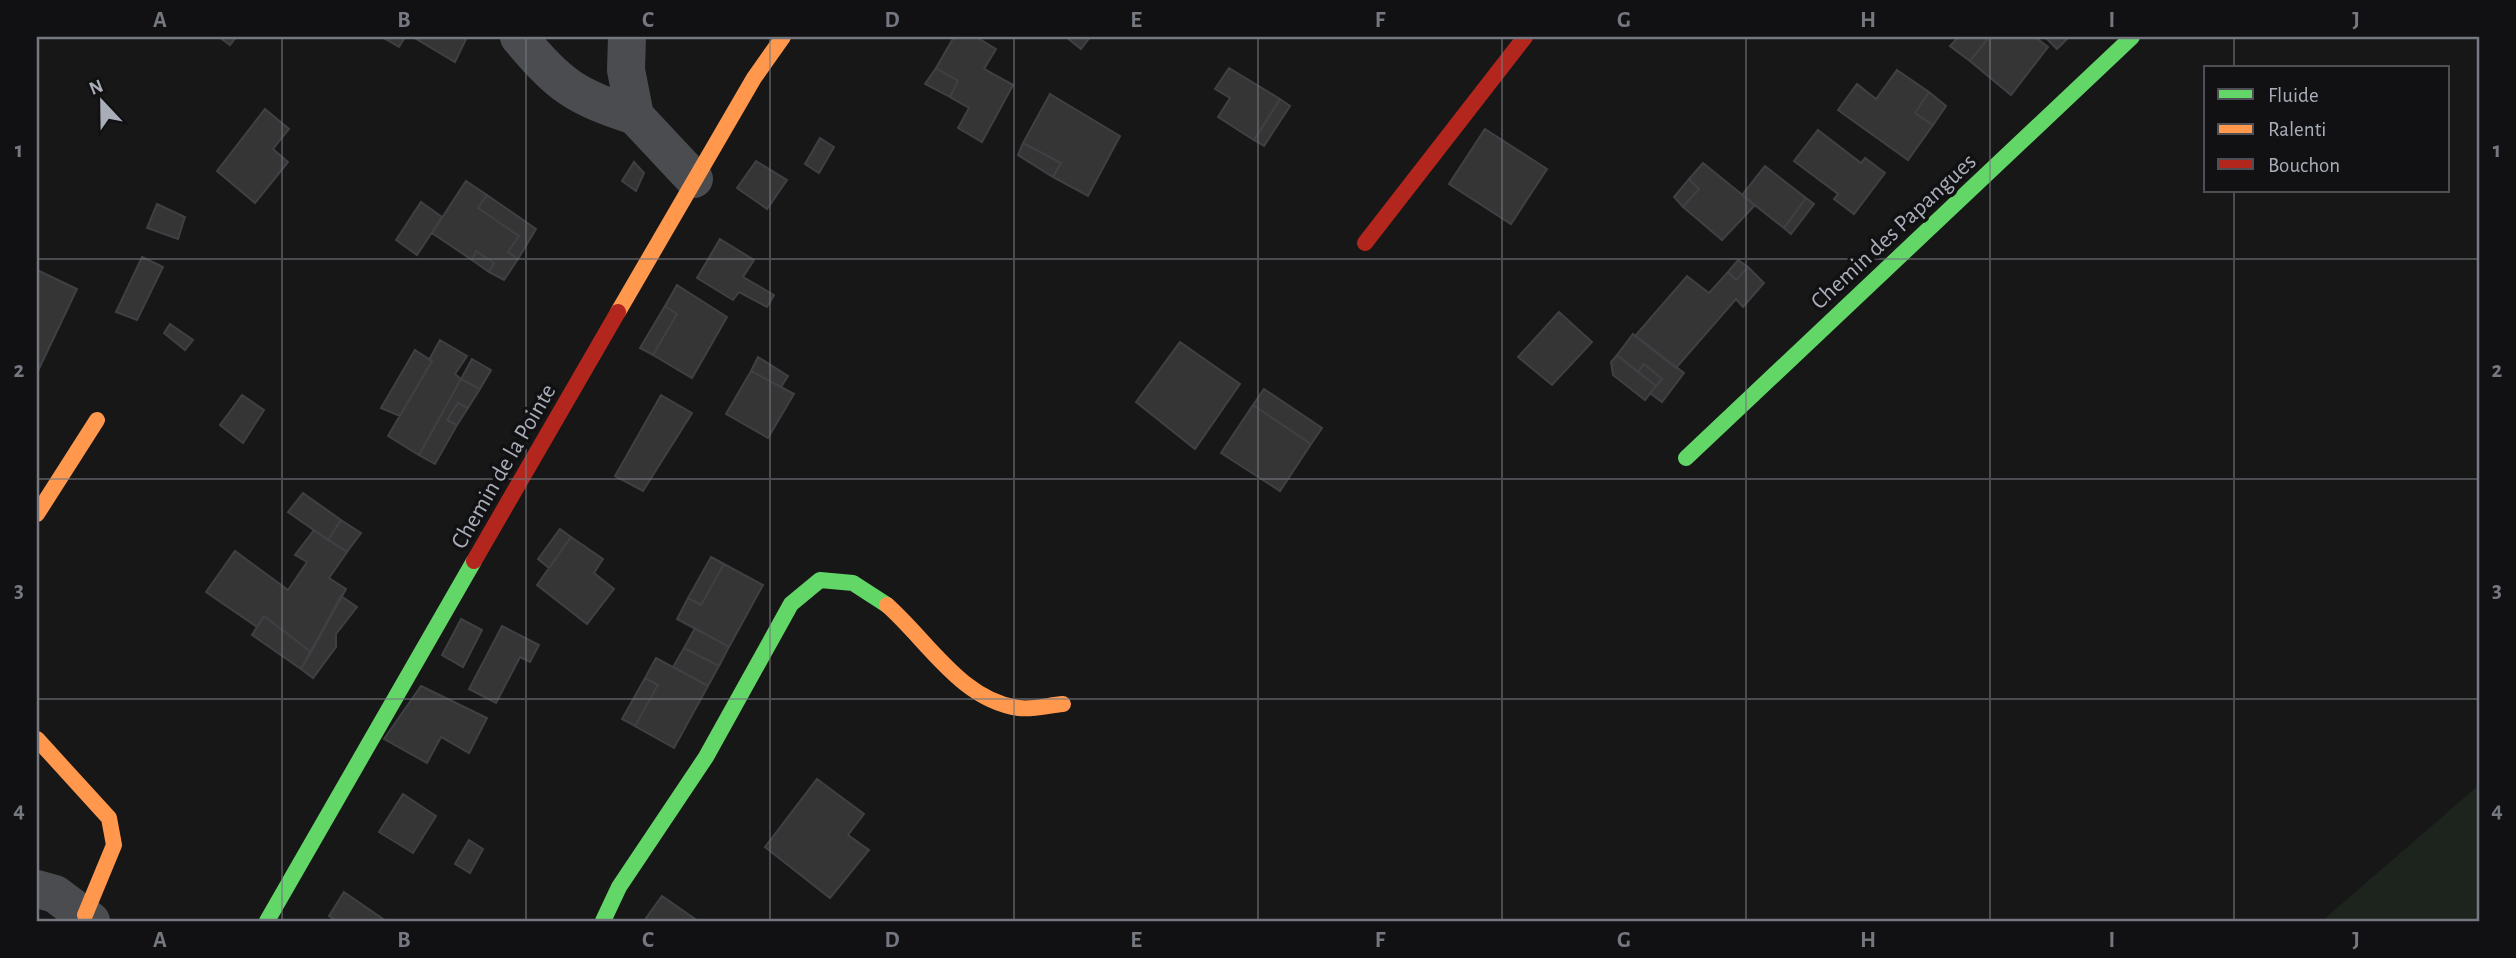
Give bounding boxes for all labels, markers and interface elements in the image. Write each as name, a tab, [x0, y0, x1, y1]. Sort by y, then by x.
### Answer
text: A	[153, 9, 167, 32]
text: B	[397, 9, 411, 32]
text: C	[642, 9, 654, 32]
text: D	[884, 9, 900, 32]
text: E	[1130, 9, 1142, 32]
text: F	[1375, 9, 1386, 32]
text: G	[1617, 9, 1631, 32]
text: H	[1860, 9, 1876, 32]
text: I	[2109, 9, 2115, 32]
text: J	[2352, 9, 2360, 32]
north arrow	[66, 66, 136, 136]
legend	[2204, 66, 2450, 192]
text: N	[87, 76, 106, 99]
text: Fluide	[2268, 85, 2319, 106]
text: Ralenti	[2268, 119, 2326, 140]
text: 1	[15, 139, 23, 162]
text: 1	[2493, 139, 2501, 162]
street label: Chemin des Papangues	[1807, 149, 1981, 314]
text: Bouchon	[2268, 155, 2340, 176]
text: 2	[14, 359, 25, 382]
text: 2	[2492, 359, 2503, 382]
street label: Chemin de la Pointe	[447, 380, 561, 553]
text: 3	[14, 579, 24, 602]
text: 3	[2492, 579, 2502, 602]
text: 4	[13, 799, 25, 822]
text: 4	[2491, 799, 2503, 822]
text: A	[153, 929, 167, 952]
text: B	[397, 929, 411, 952]
text: C	[642, 929, 654, 952]
text: D	[884, 929, 900, 952]
text: E	[1130, 929, 1142, 952]
text: F	[1375, 929, 1386, 952]
text: G	[1617, 929, 1631, 952]
text: H	[1860, 929, 1876, 952]
text: I	[2109, 929, 2115, 952]
text: J	[2352, 929, 2360, 952]

